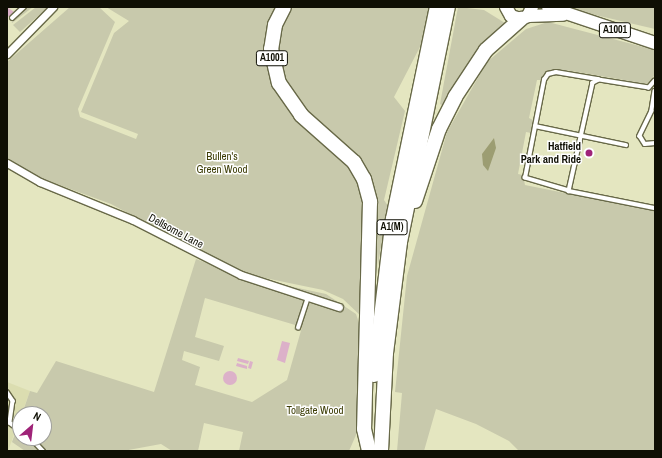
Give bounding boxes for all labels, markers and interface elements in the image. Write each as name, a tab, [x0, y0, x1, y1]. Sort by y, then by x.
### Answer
road number: A1001	[598, 22, 632, 38]
road number: A1001	[255, 50, 289, 66]
place label: Hatfield Park and Ride	[521, 140, 581, 166]
marker: Hatfield Park and Ride	[584, 148, 594, 158]
park label: Bullen's Green Wood	[197, 150, 247, 176]
street label: Dellsome Lane	[146, 211, 206, 251]
road number: A1(M)	[376, 219, 408, 235]
park label: Tollgate Wood	[286, 403, 344, 417]
north arrow	[12, 406, 52, 446]
text: N	[31, 409, 43, 424]

